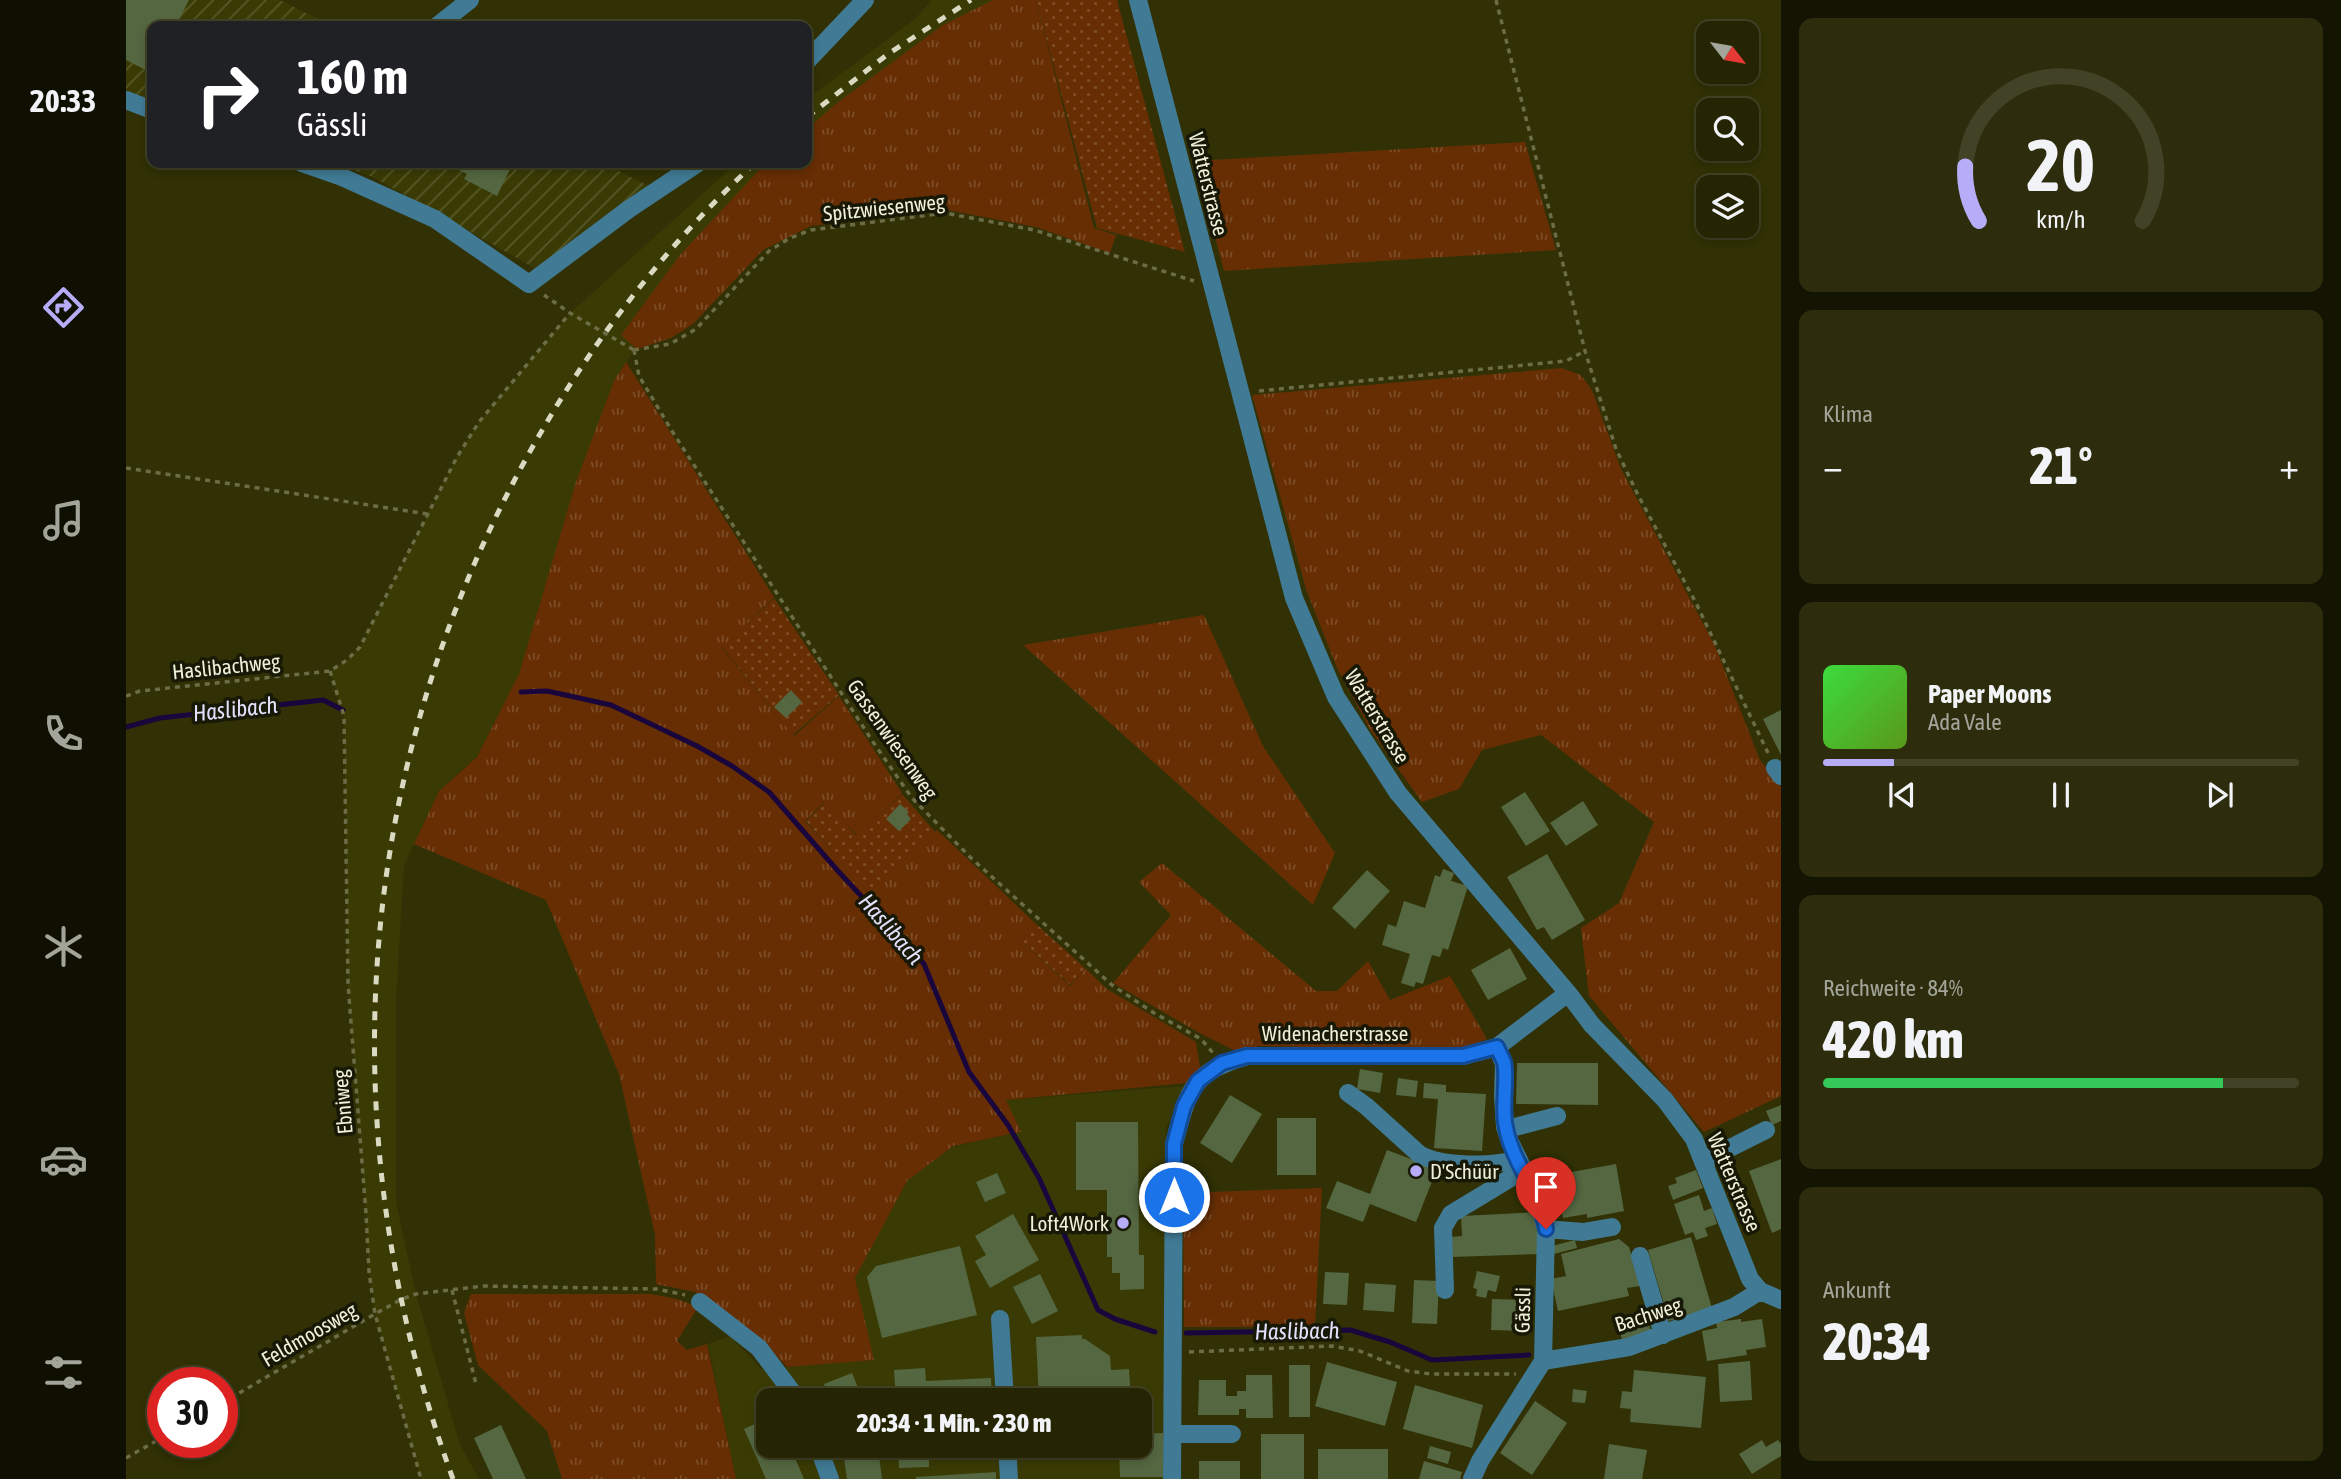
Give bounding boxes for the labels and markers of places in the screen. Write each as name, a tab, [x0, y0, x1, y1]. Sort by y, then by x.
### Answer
pin	[1516, 1157, 1576, 1229]
place label: D'Schüür	[1430, 1159, 1499, 1183]
marker: D'Schüür	[1408, 1163, 1424, 1179]
place label: Loft4Work	[1029, 1211, 1109, 1235]
marker: Loft4Work	[1115, 1215, 1131, 1231]

